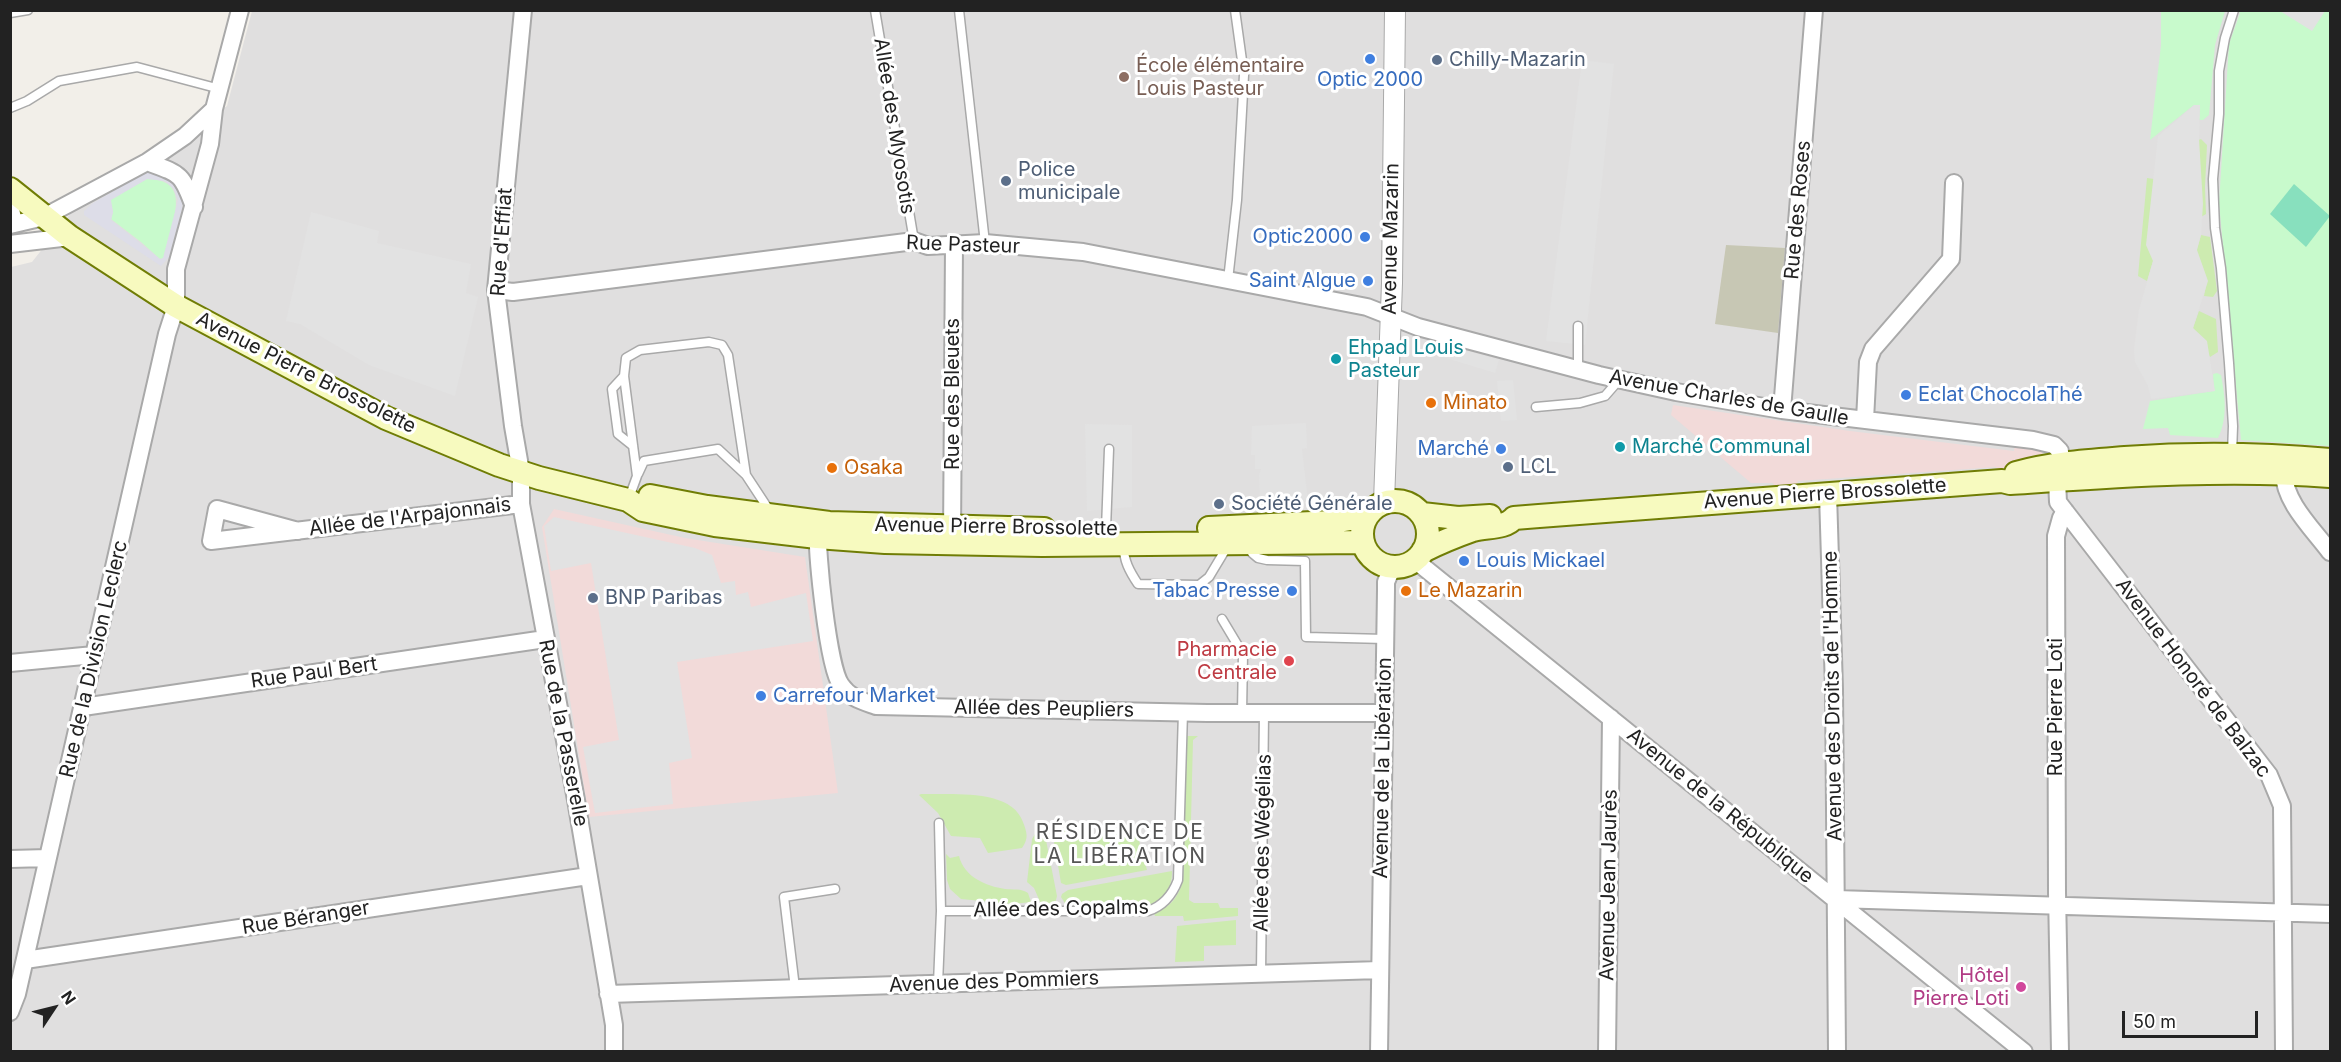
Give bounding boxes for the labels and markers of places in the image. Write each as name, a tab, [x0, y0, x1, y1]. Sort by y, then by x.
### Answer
place label: Chilly-Mazarin	[1449, 48, 1586, 72]
marker: Optic 2000	[1363, 52, 1377, 66]
marker: Chilly-Mazarin	[1430, 53, 1444, 67]
place label: École élémentaire Louis Pasteur	[1136, 54, 1304, 101]
place label: Optic 2000	[1317, 68, 1423, 92]
marker: École élémentaire Louis Pasteur	[1117, 70, 1131, 84]
place label: Police municipale	[1018, 158, 1120, 205]
marker: Police municipale	[999, 174, 1013, 188]
place label: Optic2000	[1253, 225, 1353, 249]
marker: Optic2000	[1358, 230, 1372, 244]
place label: Saint Algue	[1249, 269, 1356, 293]
marker: Saint Algue	[1361, 274, 1375, 288]
place label: Ehpad Louis Pasteur	[1348, 336, 1464, 383]
marker: Ehpad Louis Pasteur	[1329, 352, 1343, 366]
place label: Eclat ChocolaThé	[1918, 383, 2083, 407]
marker: Eclat ChocolaThé	[1899, 388, 1913, 402]
place label: Minato	[1443, 391, 1507, 415]
marker: Minato	[1424, 396, 1438, 410]
place label: Marché Communal	[1632, 435, 1810, 459]
place label: Marché	[1418, 437, 1489, 461]
marker: Marché Communal	[1613, 440, 1627, 454]
marker: Marché	[1494, 442, 1508, 456]
place label: LCL	[1520, 455, 1557, 479]
place label: Osaka	[844, 456, 903, 480]
marker: LCL	[1501, 460, 1515, 474]
marker: Osaka	[825, 461, 839, 475]
place label: Société Générale	[1231, 492, 1393, 516]
marker: Société Générale	[1212, 497, 1226, 511]
place label: Louis Mickael	[1476, 549, 1605, 573]
marker: Louis Mickael	[1457, 554, 1471, 568]
place label: Tabac Presse	[1152, 579, 1280, 603]
place label: Le Mazarin	[1418, 579, 1523, 603]
marker: Tabac Presse	[1285, 584, 1299, 598]
marker: Le Mazarin	[1399, 584, 1413, 598]
place label: BNP Paribas	[605, 586, 722, 610]
marker: BNP Paribas	[586, 591, 600, 605]
place label: Pharmacie Centrale	[1177, 638, 1277, 685]
marker: Pharmacie Centrale	[1282, 654, 1296, 668]
place label: Carrefour Market	[773, 684, 935, 708]
marker: Carrefour Market	[754, 689, 768, 703]
place label: Hôtel Pierre Loti	[1913, 964, 2009, 1011]
marker: Hôtel Pierre Loti	[2014, 980, 2028, 994]

